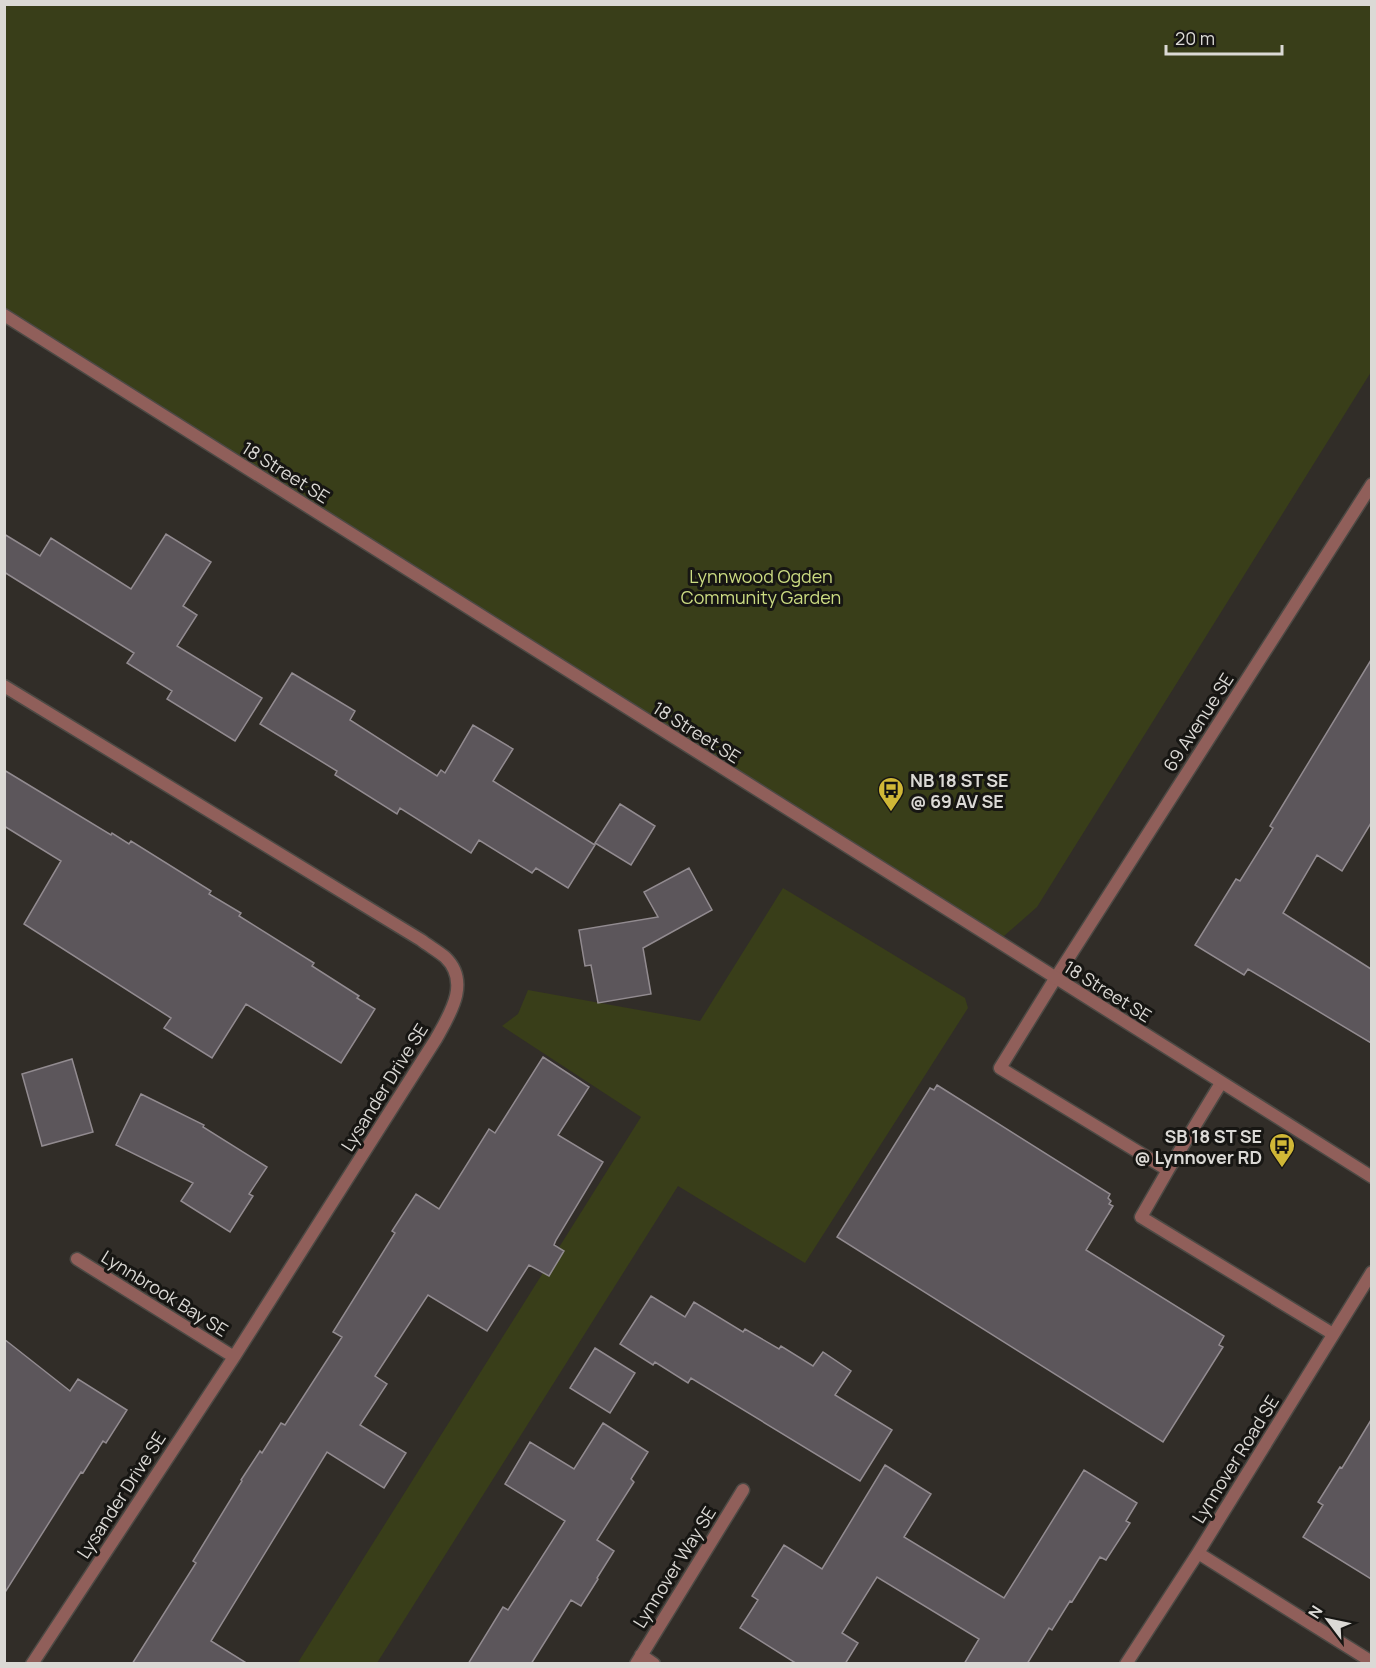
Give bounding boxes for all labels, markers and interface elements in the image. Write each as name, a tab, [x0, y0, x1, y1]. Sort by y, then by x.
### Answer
scale bar	[1166, 18, 1282, 56]
text: 20 m	[1175, 26, 1215, 50]
street label: 18 Street SE	[238, 436, 334, 508]
park label: Lynnwood Ogden Community Garden	[681, 564, 841, 609]
street label: 69 Avenue SE	[1157, 668, 1239, 776]
street label: 18 Street SE	[649, 696, 745, 768]
place label: NB 18 ST SE @ 69 AV SE	[910, 768, 1009, 813]
bus stop icon: NB 18 ST SE @ 69 AV SE	[876, 775, 906, 813]
street label: 18 Street SE	[1060, 955, 1156, 1027]
street label: Lysander Drive SE	[335, 1019, 433, 1155]
place label: SB 18 ST SE @ Lynnover RD	[1134, 1124, 1262, 1169]
bus stop icon: SB 18 ST SE @ Lynnover RD	[1267, 1131, 1297, 1169]
street label: Lynnbrook Bay SE	[97, 1244, 233, 1342]
street label: Lynnover Road SE	[1186, 1391, 1284, 1527]
street label: Lysander Drive SE	[71, 1427, 171, 1563]
street label: Lynnover Way SE	[627, 1502, 721, 1632]
north arrow	[1298, 1590, 1358, 1650]
text: N	[1303, 1601, 1328, 1623]

